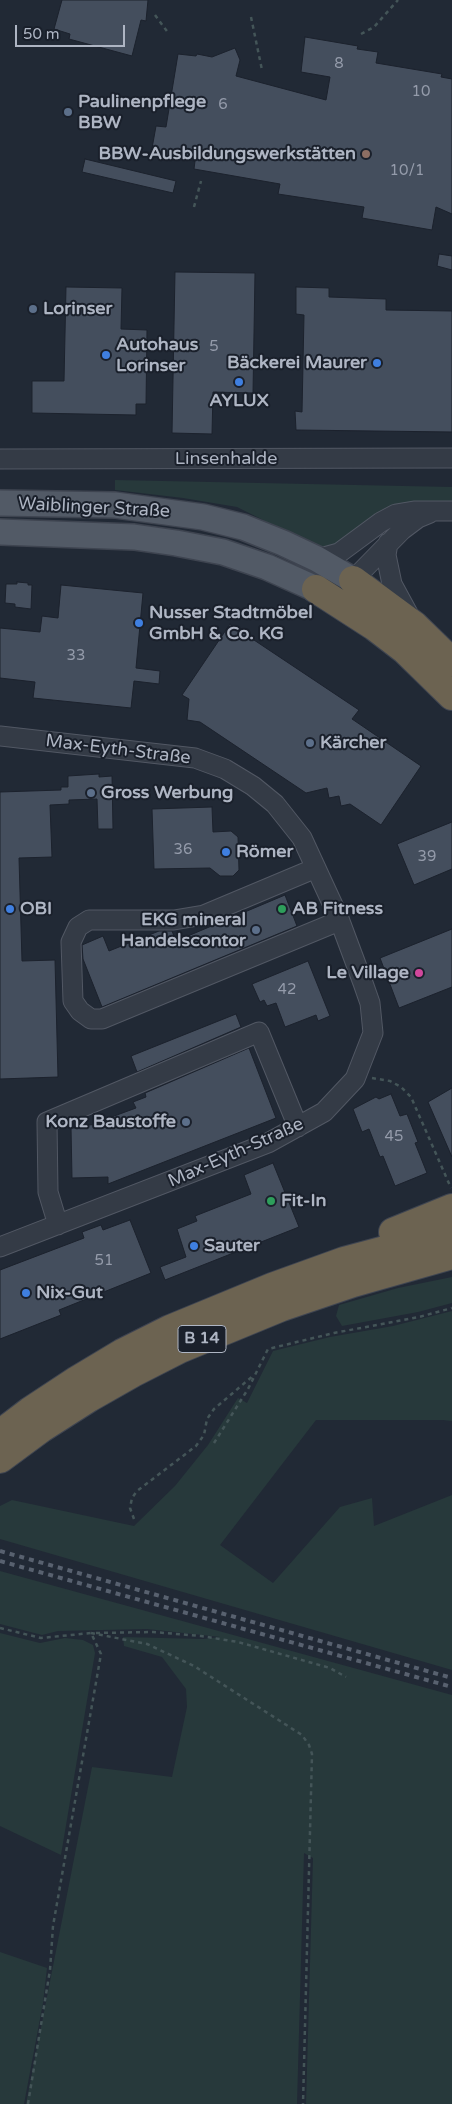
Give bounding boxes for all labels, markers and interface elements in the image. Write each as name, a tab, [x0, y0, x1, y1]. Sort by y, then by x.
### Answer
scale bar	[18, 15, 128, 47]
text: 50 m	[23, 25, 60, 43]
house number: 8	[334, 55, 344, 73]
house number: 10	[412, 83, 430, 101]
place label: Paulinenpflege BBW	[78, 91, 206, 134]
house number: 6	[218, 96, 228, 114]
marker: Paulinenpflege BBW	[62, 106, 74, 118]
place label: BBW-Ausbildungswerkstätten	[98, 143, 356, 165]
marker: BBW-Ausbildungswerkstätten	[360, 148, 372, 160]
house number: 10/1	[390, 162, 424, 180]
place label: Lorinser	[43, 298, 112, 320]
marker: Lorinser	[27, 303, 39, 315]
place label: Autohaus Lorinser	[116, 334, 198, 376]
house number: 5	[209, 338, 219, 356]
marker: Autohaus Lorinser	[100, 349, 112, 361]
place label: Bäckerei Maurer	[227, 352, 367, 374]
marker: Bäckerei Maurer	[371, 357, 383, 369]
marker: AYLUX	[233, 376, 245, 388]
place label: AYLUX	[209, 390, 269, 412]
street label: Linsenhalde	[175, 448, 277, 470]
street label: Waiblinger Straße	[17, 493, 171, 523]
place label: Nusser Stadtmöbel GmbH & Co. KG	[149, 602, 313, 644]
marker: Nusser Stadtmöbel GmbH & Co. KG	[133, 617, 145, 629]
house number: 33	[67, 647, 85, 665]
street label: Max-Eyth-Straße	[44, 730, 192, 770]
place label: Kärcher	[320, 732, 386, 754]
marker: Kärcher	[304, 737, 316, 749]
place label: Gross Werbung	[101, 782, 233, 804]
marker: Gross Werbung	[85, 787, 97, 799]
house number: 36	[174, 841, 192, 859]
place label: Römer	[236, 841, 293, 863]
marker: Römer	[220, 846, 232, 858]
house number: 39	[418, 848, 436, 866]
place label: OBI	[20, 898, 52, 920]
place label: AB Fitness	[292, 898, 383, 920]
marker: OBI	[4, 903, 16, 915]
marker: AB Fitness	[276, 903, 288, 915]
place label: EKG mineral Handelscontor	[121, 909, 246, 952]
marker: EKG mineral Handelscontor	[250, 924, 262, 936]
place label: Le Village	[326, 962, 409, 984]
marker: Le Village	[413, 967, 425, 979]
house number: 42	[278, 981, 296, 999]
place label: Konz Baustoffe	[45, 1111, 176, 1133]
street label: Max-Eyth-Straße	[165, 1113, 307, 1193]
marker: Konz Baustoffe	[180, 1116, 192, 1128]
house number: 45	[385, 1128, 403, 1146]
place label: Fit-In	[281, 1190, 326, 1212]
marker: Fit-In	[265, 1195, 277, 1207]
place label: Sauter	[204, 1235, 260, 1257]
marker: Sauter	[188, 1240, 200, 1252]
house number: 51	[95, 1252, 113, 1270]
place label: Nix-Gut	[36, 1282, 103, 1304]
marker: Nix-Gut	[20, 1287, 32, 1299]
road number: B 14	[178, 1326, 226, 1352]

